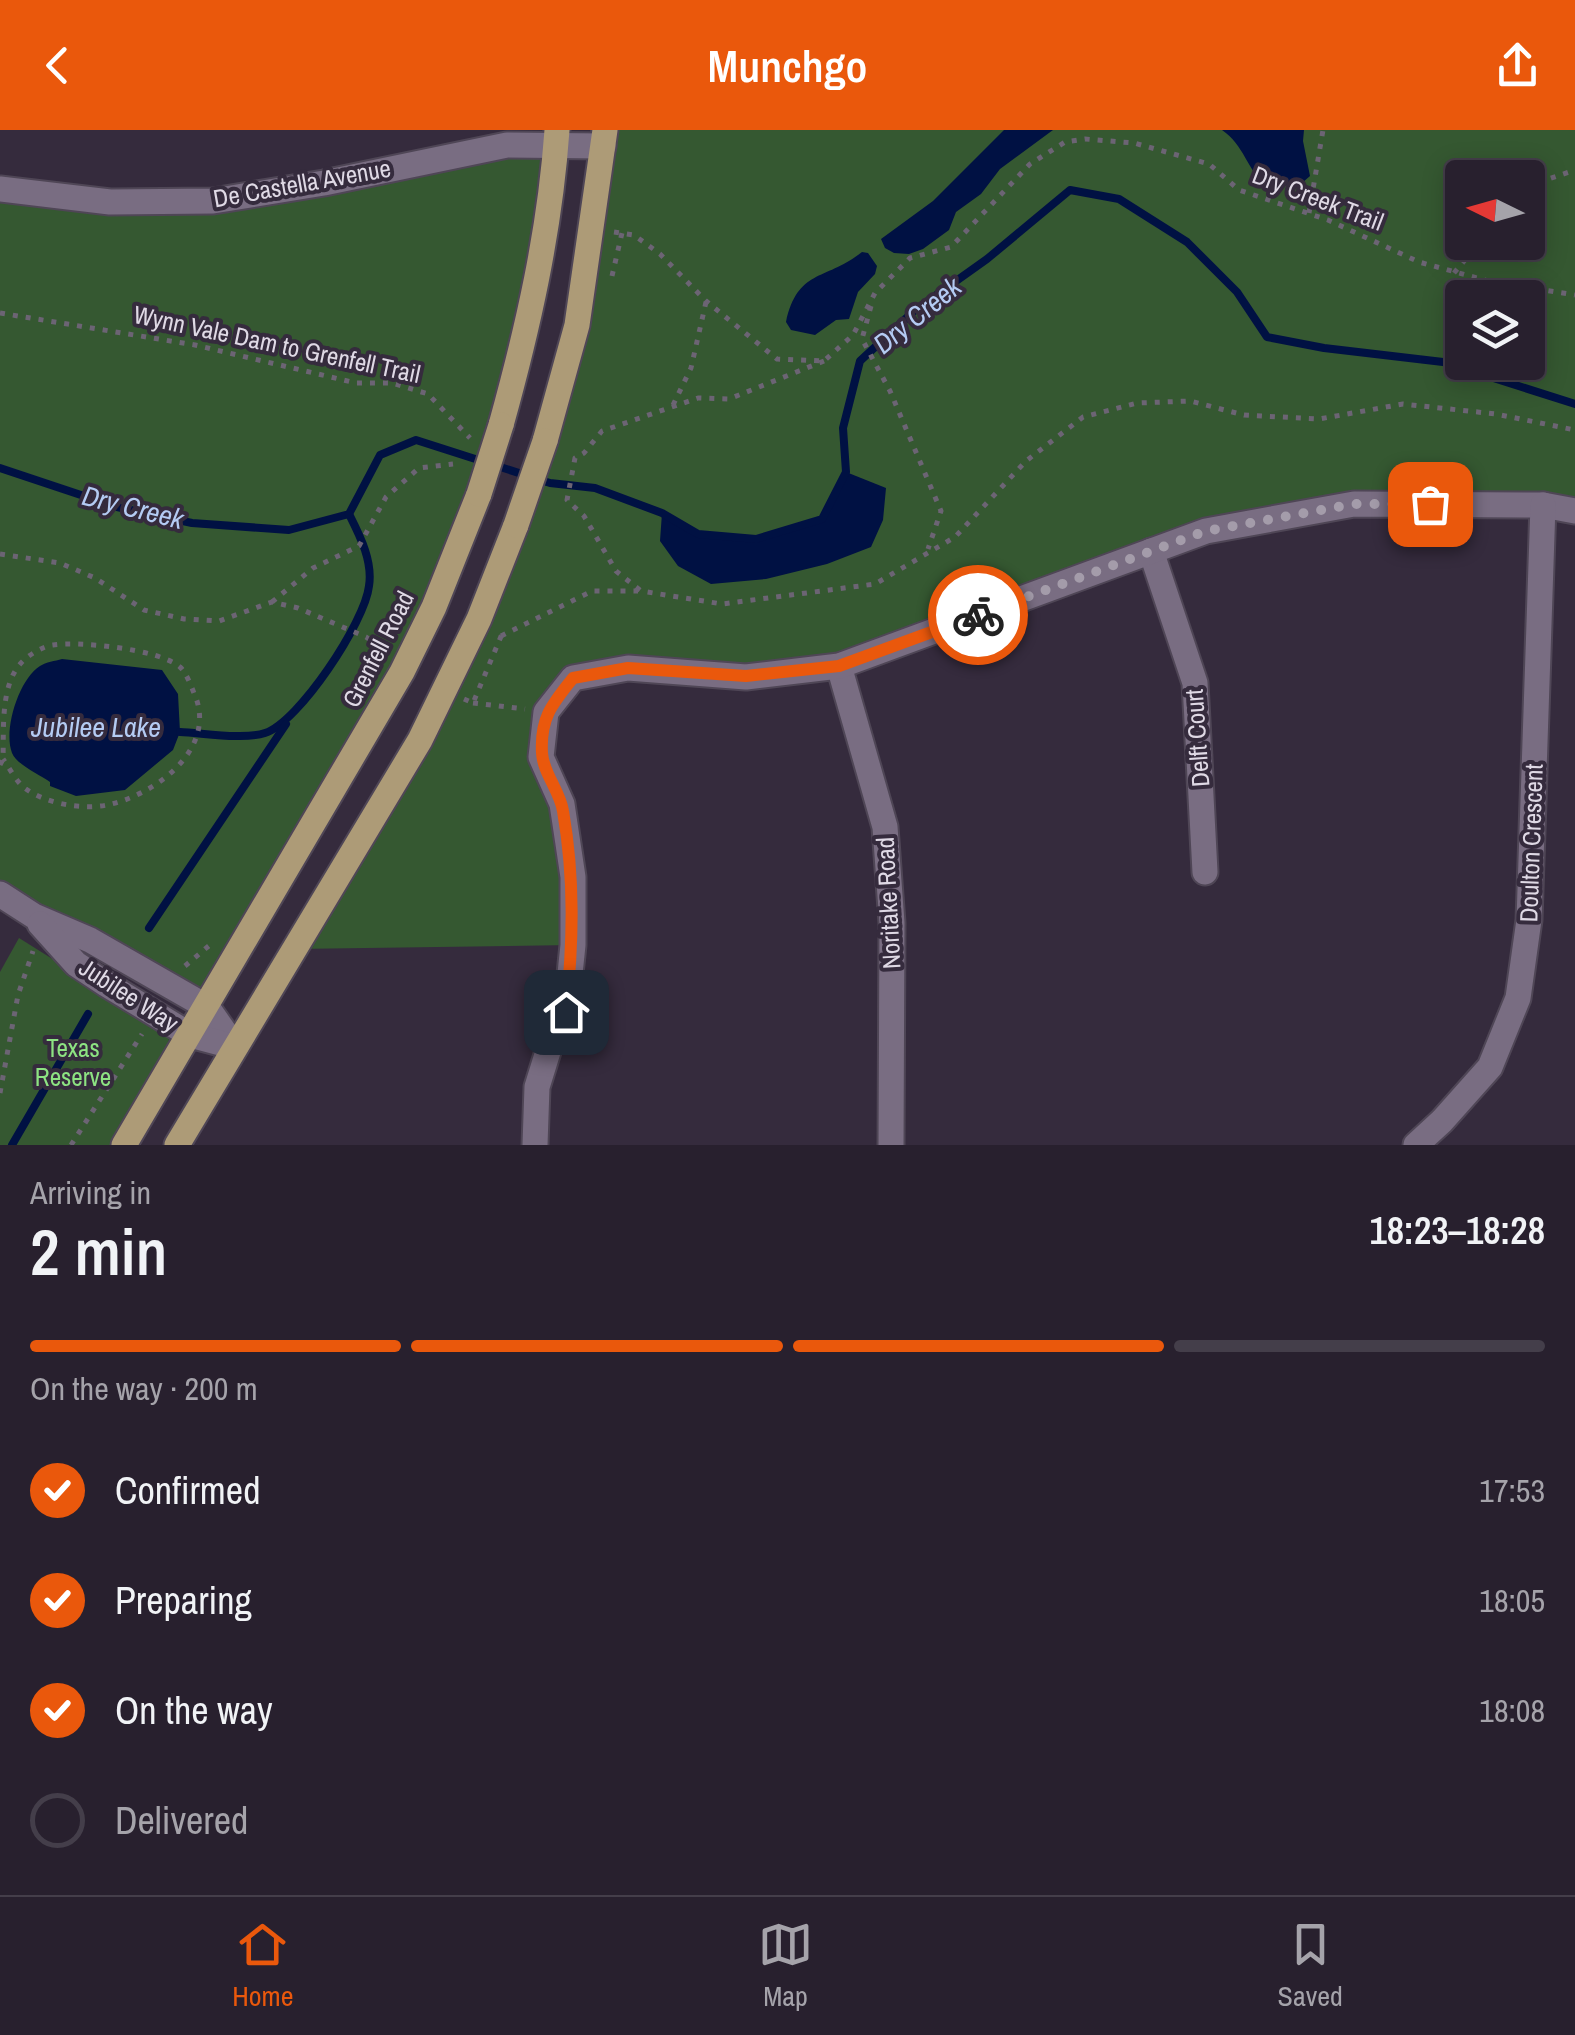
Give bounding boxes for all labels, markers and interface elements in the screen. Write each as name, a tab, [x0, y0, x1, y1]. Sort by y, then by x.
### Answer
text: Munchgo	[708, 35, 867, 96]
icon: back	[30, 38, 85, 93]
icon: share	[1490, 38, 1545, 93]
street label: De Castella Avenue	[211, 151, 393, 215]
street label: Dry Creek Trail	[1248, 157, 1388, 239]
north arrow	[1445, 160, 1545, 260]
map controls	[1445, 160, 1545, 380]
water label: Dry Creek	[865, 267, 970, 362]
button: layers	[1445, 280, 1545, 380]
street label: Wynn Vale Dam to Grenfell Trail	[131, 297, 423, 391]
pin	[1388, 462, 1473, 547]
water label: Dry Creek	[78, 476, 189, 538]
icon: bag	[1403, 477, 1458, 532]
courier	[928, 565, 1028, 665]
street label: Grenfell Road	[334, 585, 422, 713]
icon: bike	[951, 588, 1006, 643]
street label: Delft Court	[1177, 688, 1217, 788]
water label: Jubilee Lake	[30, 708, 161, 746]
street label: Doulton Crescent	[1511, 763, 1551, 923]
street label: Noritake Road	[868, 836, 908, 970]
street label: Jubilee Way	[73, 950, 186, 1040]
pin	[524, 970, 609, 1055]
icon: home	[539, 985, 594, 1040]
park label: Texas Reserve	[35, 1031, 111, 1094]
text: Arriving in	[30, 1171, 151, 1214]
text: 18:23–18:28	[1369, 1205, 1545, 1256]
text: 2 min	[30, 1208, 167, 1295]
text: On the way · 200 m	[30, 1367, 258, 1410]
icon: check	[30, 1463, 85, 1518]
text: Confirmed	[115, 1465, 260, 1516]
text: 17:53	[1479, 1469, 1545, 1512]
icon: check	[30, 1573, 85, 1628]
text: Preparing	[115, 1575, 252, 1626]
text: 18:05	[1479, 1579, 1545, 1622]
icon: check	[30, 1683, 85, 1738]
text: On the way	[115, 1685, 273, 1736]
text: 18:08	[1479, 1689, 1545, 1732]
text: Delivered	[115, 1795, 248, 1846]
tab: Home	[232, 1917, 294, 2015]
tab: Map	[758, 1917, 813, 2015]
tab: Saved	[1278, 1917, 1343, 2015]

